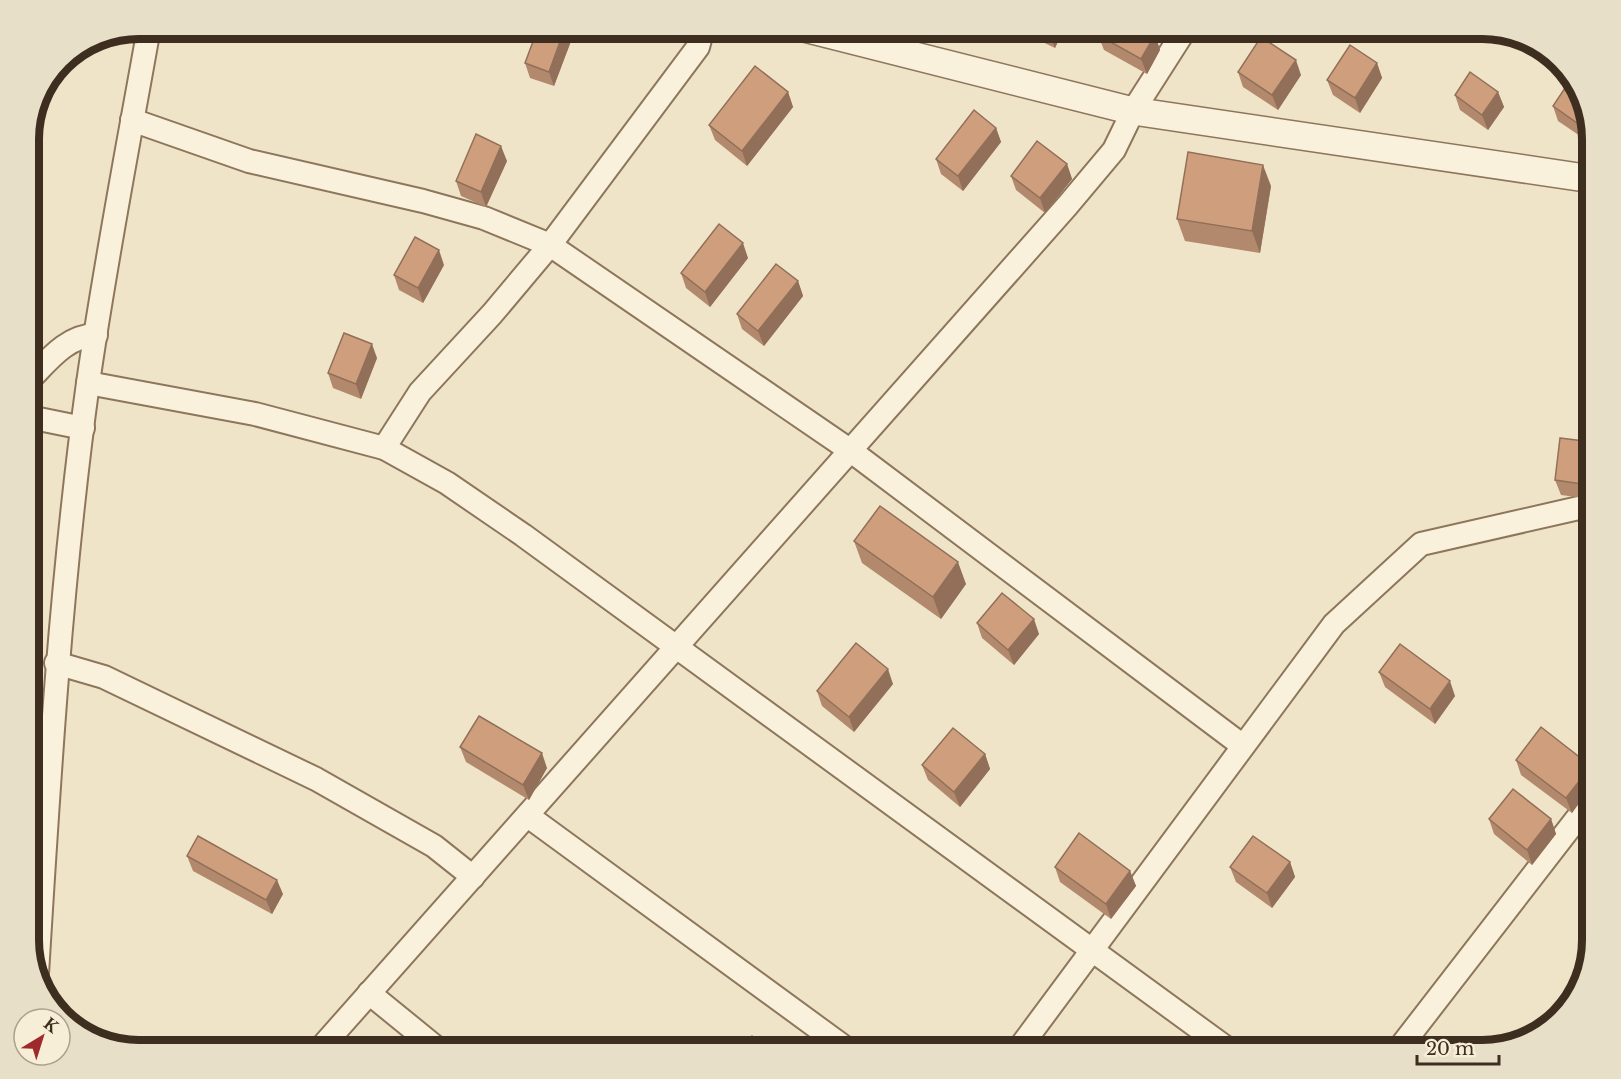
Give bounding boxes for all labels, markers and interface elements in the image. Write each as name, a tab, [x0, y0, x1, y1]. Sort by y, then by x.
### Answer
north arrow	[12, 1007, 72, 1067]
text: K	[40, 1013, 63, 1038]
scale bar	[1417, 1028, 1500, 1066]
text: 20 m	[1426, 1038, 1474, 1060]

